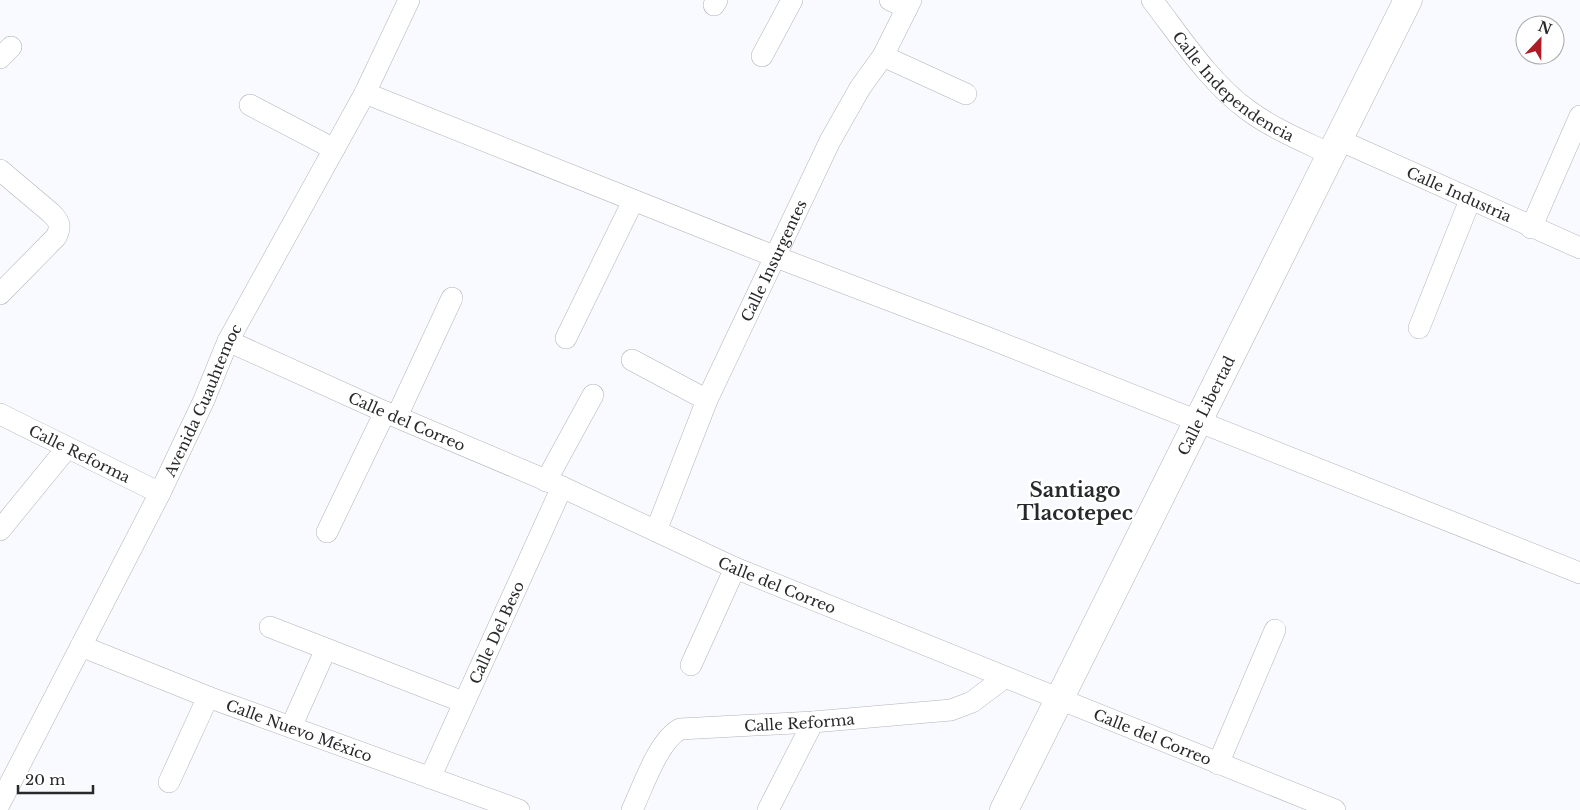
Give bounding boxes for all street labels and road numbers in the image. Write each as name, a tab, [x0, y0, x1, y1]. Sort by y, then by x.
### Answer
street label: Calle Independencia	[1169, 27, 1298, 145]
street label: Calle Industria	[1404, 162, 1515, 226]
street label: Calle Insurgentes	[736, 196, 810, 324]
street label: Avenida Cuauhtemoc	[159, 320, 245, 480]
street label: Calle Libertad	[1173, 353, 1239, 458]
street label: Calle del Correo	[346, 387, 468, 455]
street label: Calle Reforma	[26, 420, 134, 487]
street label: Calle del Correo	[715, 552, 839, 617]
street label: Calle Del Beso	[465, 578, 528, 687]
street label: Calle Nuevo México	[224, 695, 375, 766]
street label: Calle del Correo	[1091, 704, 1215, 769]
street label: Calle Reforma	[744, 709, 856, 735]

